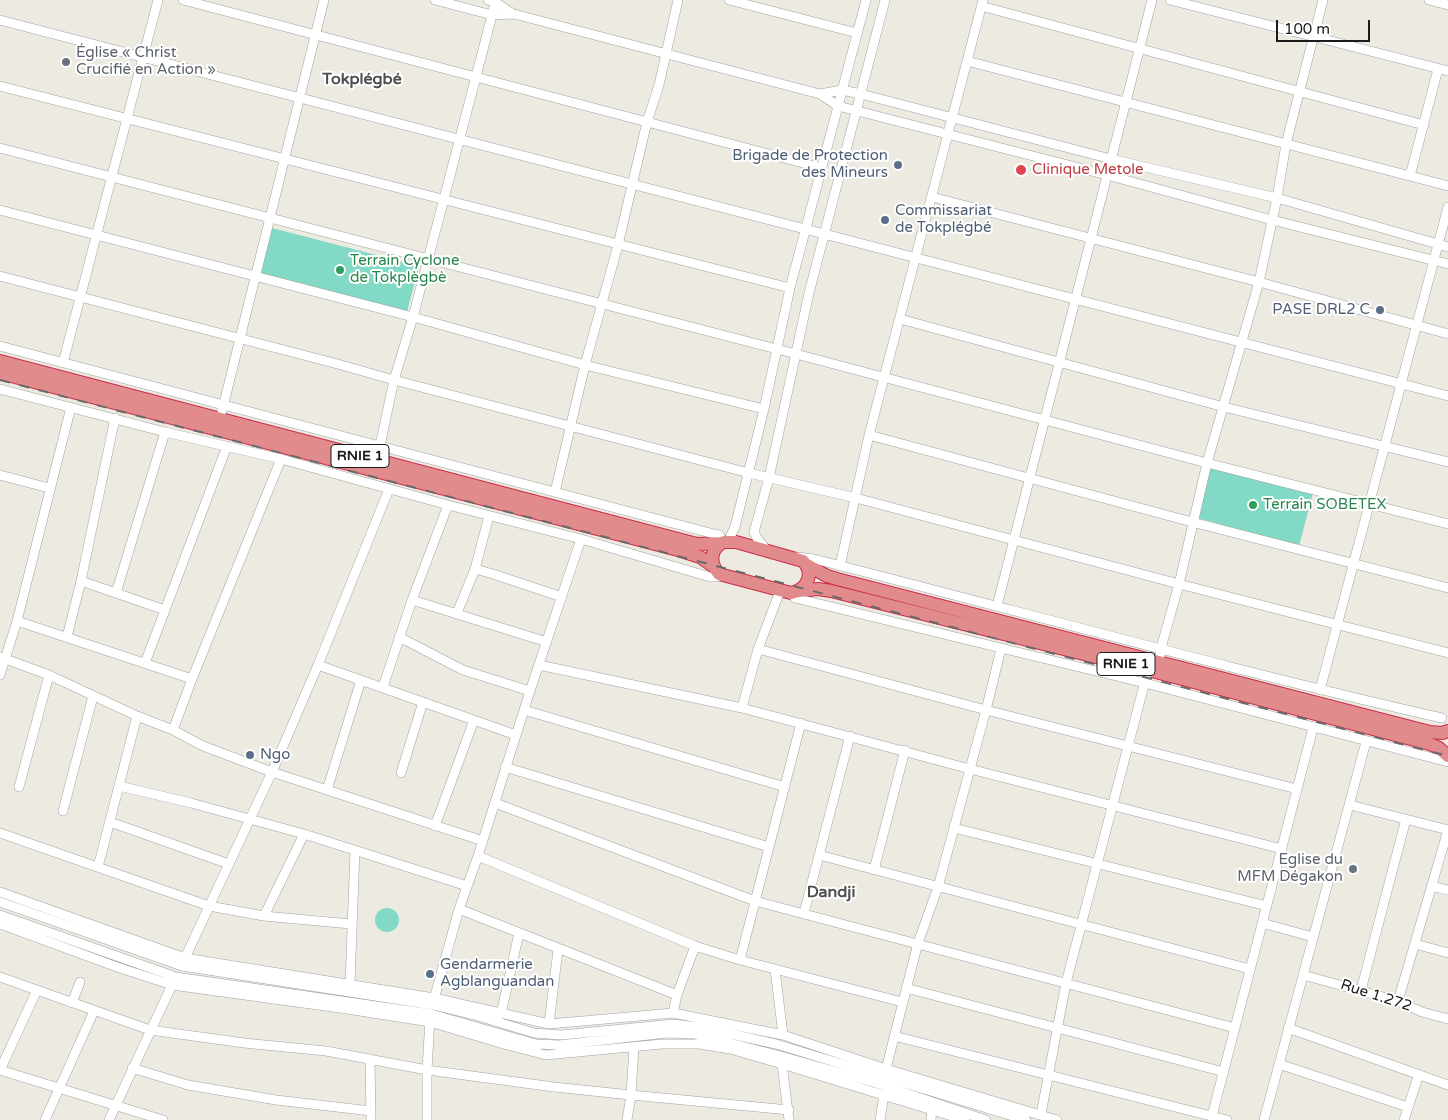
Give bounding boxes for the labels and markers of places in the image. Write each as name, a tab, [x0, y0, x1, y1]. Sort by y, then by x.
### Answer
place label: Église « Christ Crucifié en Action »	[76, 44, 216, 79]
marker: Église « Christ Crucifié en Action »	[60, 56, 72, 68]
place label: Brigade de Protection des Mineurs	[732, 147, 888, 182]
marker: Brigade de Protection des Mineurs	[892, 159, 904, 171]
place label: Clinique Metole	[1032, 161, 1143, 179]
marker: Clinique Metole	[1014, 163, 1028, 177]
place label: Commissariat de Tokplégbé	[895, 202, 992, 237]
marker: Commissariat de Tokplégbé	[879, 214, 891, 226]
place label: Terrain Cyclone de Tokplègbè	[350, 252, 459, 287]
marker: Terrain Cyclone de Tokplègbè	[334, 264, 346, 276]
place label: PASE DRL2 C	[1272, 301, 1370, 319]
marker: PASE DRL2 C	[1374, 304, 1386, 316]
place label: Terrain SOBETEX	[1263, 496, 1387, 514]
marker: Terrain SOBETEX	[1247, 499, 1259, 511]
place label: Ngo	[260, 746, 290, 764]
marker: Ngo	[244, 749, 256, 761]
place label: Eglise du MFM Dégakon	[1237, 851, 1343, 886]
marker: Eglise du MFM Dégakon	[1347, 863, 1359, 875]
place label: Gendarmerie Agblanguandan	[440, 956, 554, 991]
marker: Gendarmerie Agblanguandan	[424, 968, 436, 980]

